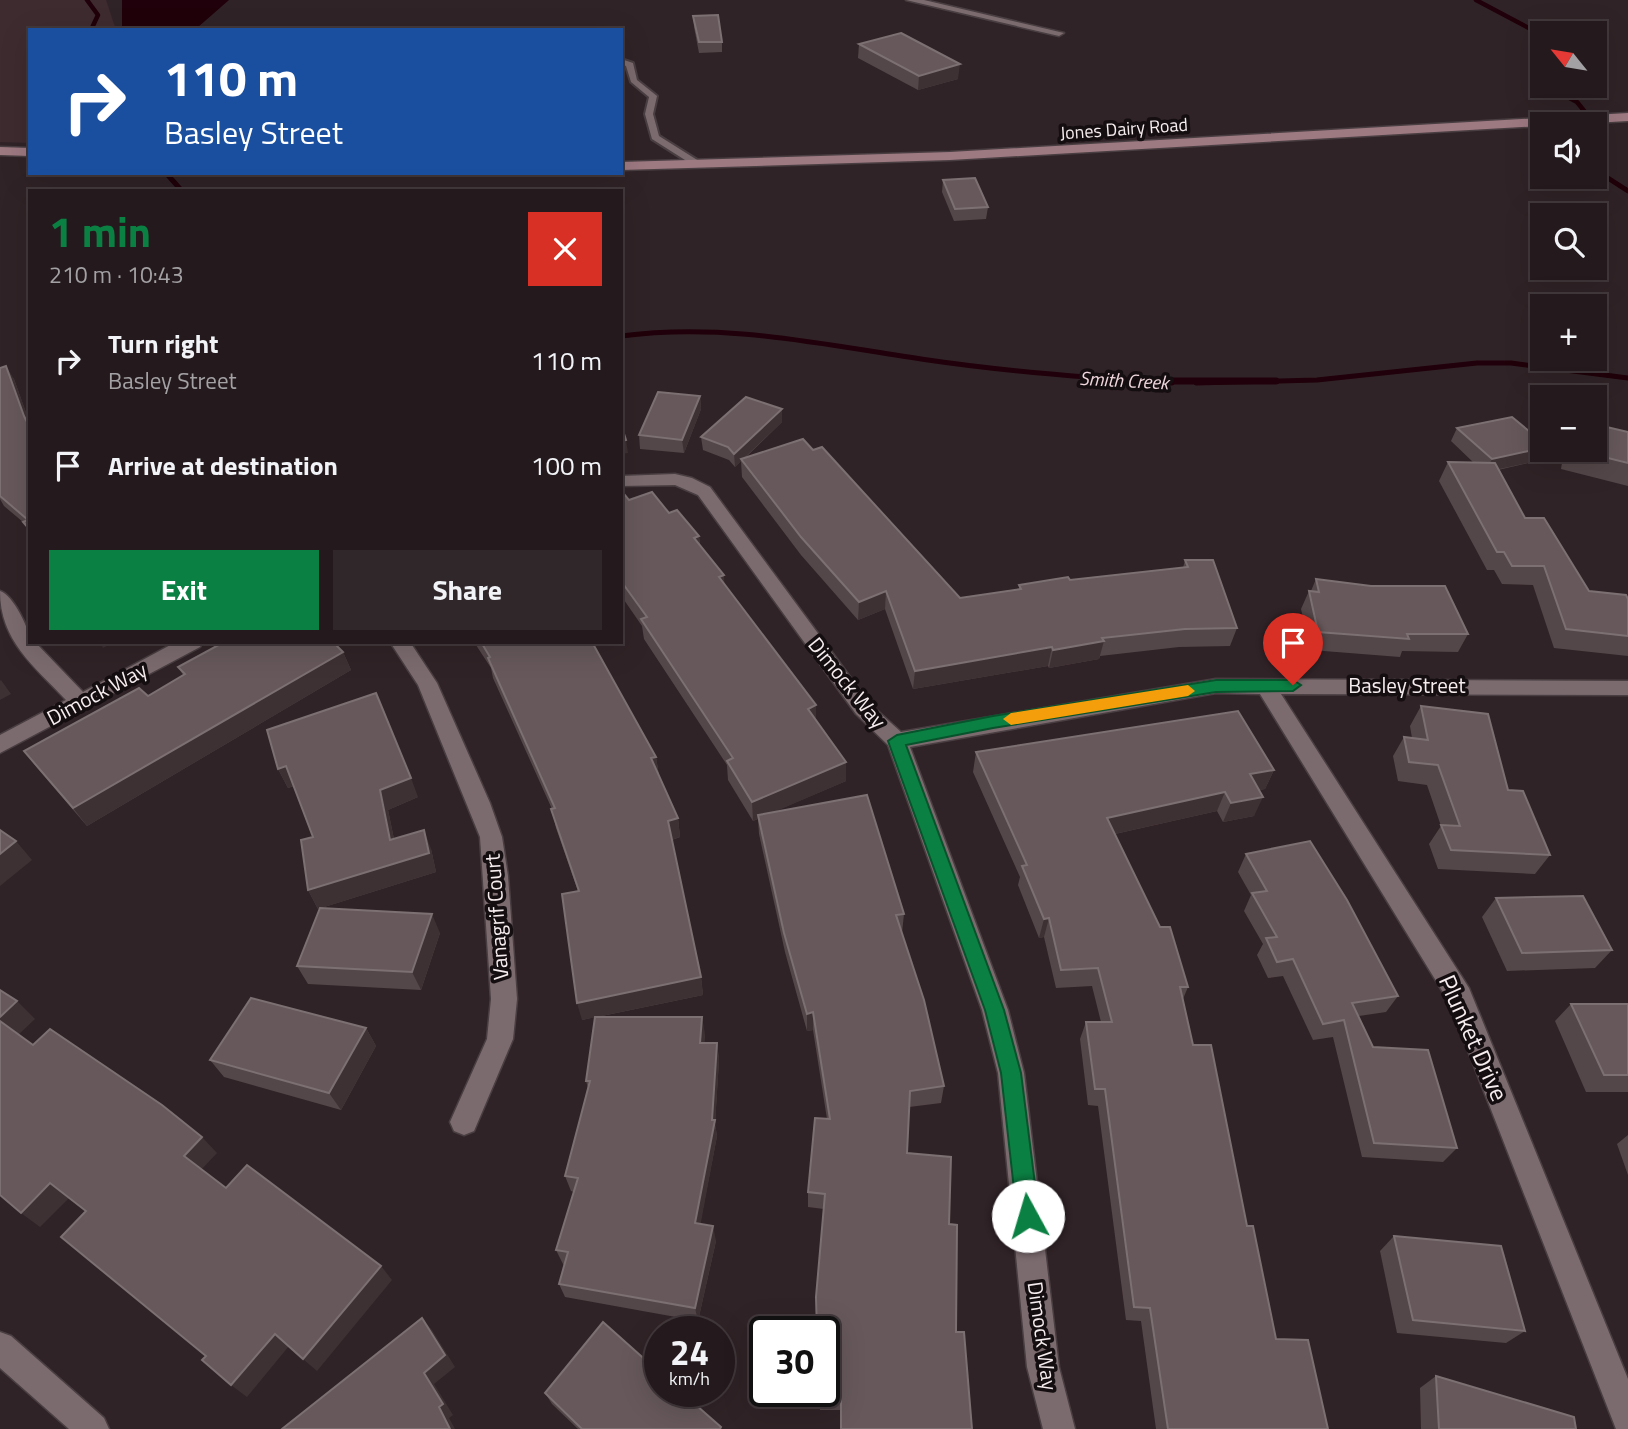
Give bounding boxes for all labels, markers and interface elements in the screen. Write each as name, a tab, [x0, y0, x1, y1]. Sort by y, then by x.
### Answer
north arrow	[1530, 21, 1606, 98]
map controls	[1530, 21, 1607, 462]
text: 110 m	[164, 40, 298, 115]
icon: right	[49, 56, 140, 147]
text: Basley Street	[164, 108, 343, 156]
street label: Jones Dairy Road	[1059, 111, 1189, 146]
button: sound	[1530, 112, 1607, 189]
text: 1 min	[49, 199, 151, 263]
button: search	[1530, 203, 1607, 280]
button: close	[528, 212, 602, 286]
text: 210 m · 10:43	[49, 257, 184, 292]
button: +	[1530, 294, 1607, 371]
text: Turn right	[108, 324, 219, 363]
text: 110 m	[531, 341, 602, 380]
icon: right	[49, 342, 87, 380]
text: Basley Street	[108, 363, 237, 398]
water label: Smith Creek	[1079, 363, 1172, 396]
button: −	[1530, 385, 1607, 462]
text: Arrive at destination	[108, 446, 338, 485]
text: 100 m	[531, 446, 602, 485]
icon: arrive	[49, 447, 87, 485]
button: Exit	[49, 550, 319, 630]
button: Share	[333, 550, 602, 630]
pin	[1263, 613, 1323, 685]
icon: arrive	[1274, 624, 1312, 662]
street label: Dimock Way	[801, 630, 895, 735]
street label: Dimock Way	[41, 653, 152, 733]
street label: Basley Street	[1348, 669, 1466, 701]
street label: Vanagrif Court	[476, 852, 516, 981]
street label: Plunket Drive	[1430, 969, 1518, 1107]
position arrow	[991, 1179, 1065, 1253]
street label: Dimock Way	[1020, 1279, 1066, 1392]
speed limit sign: 30	[749, 1316, 840, 1407]
text: 24	[670, 1325, 709, 1379]
text: km/h	[669, 1365, 710, 1392]

